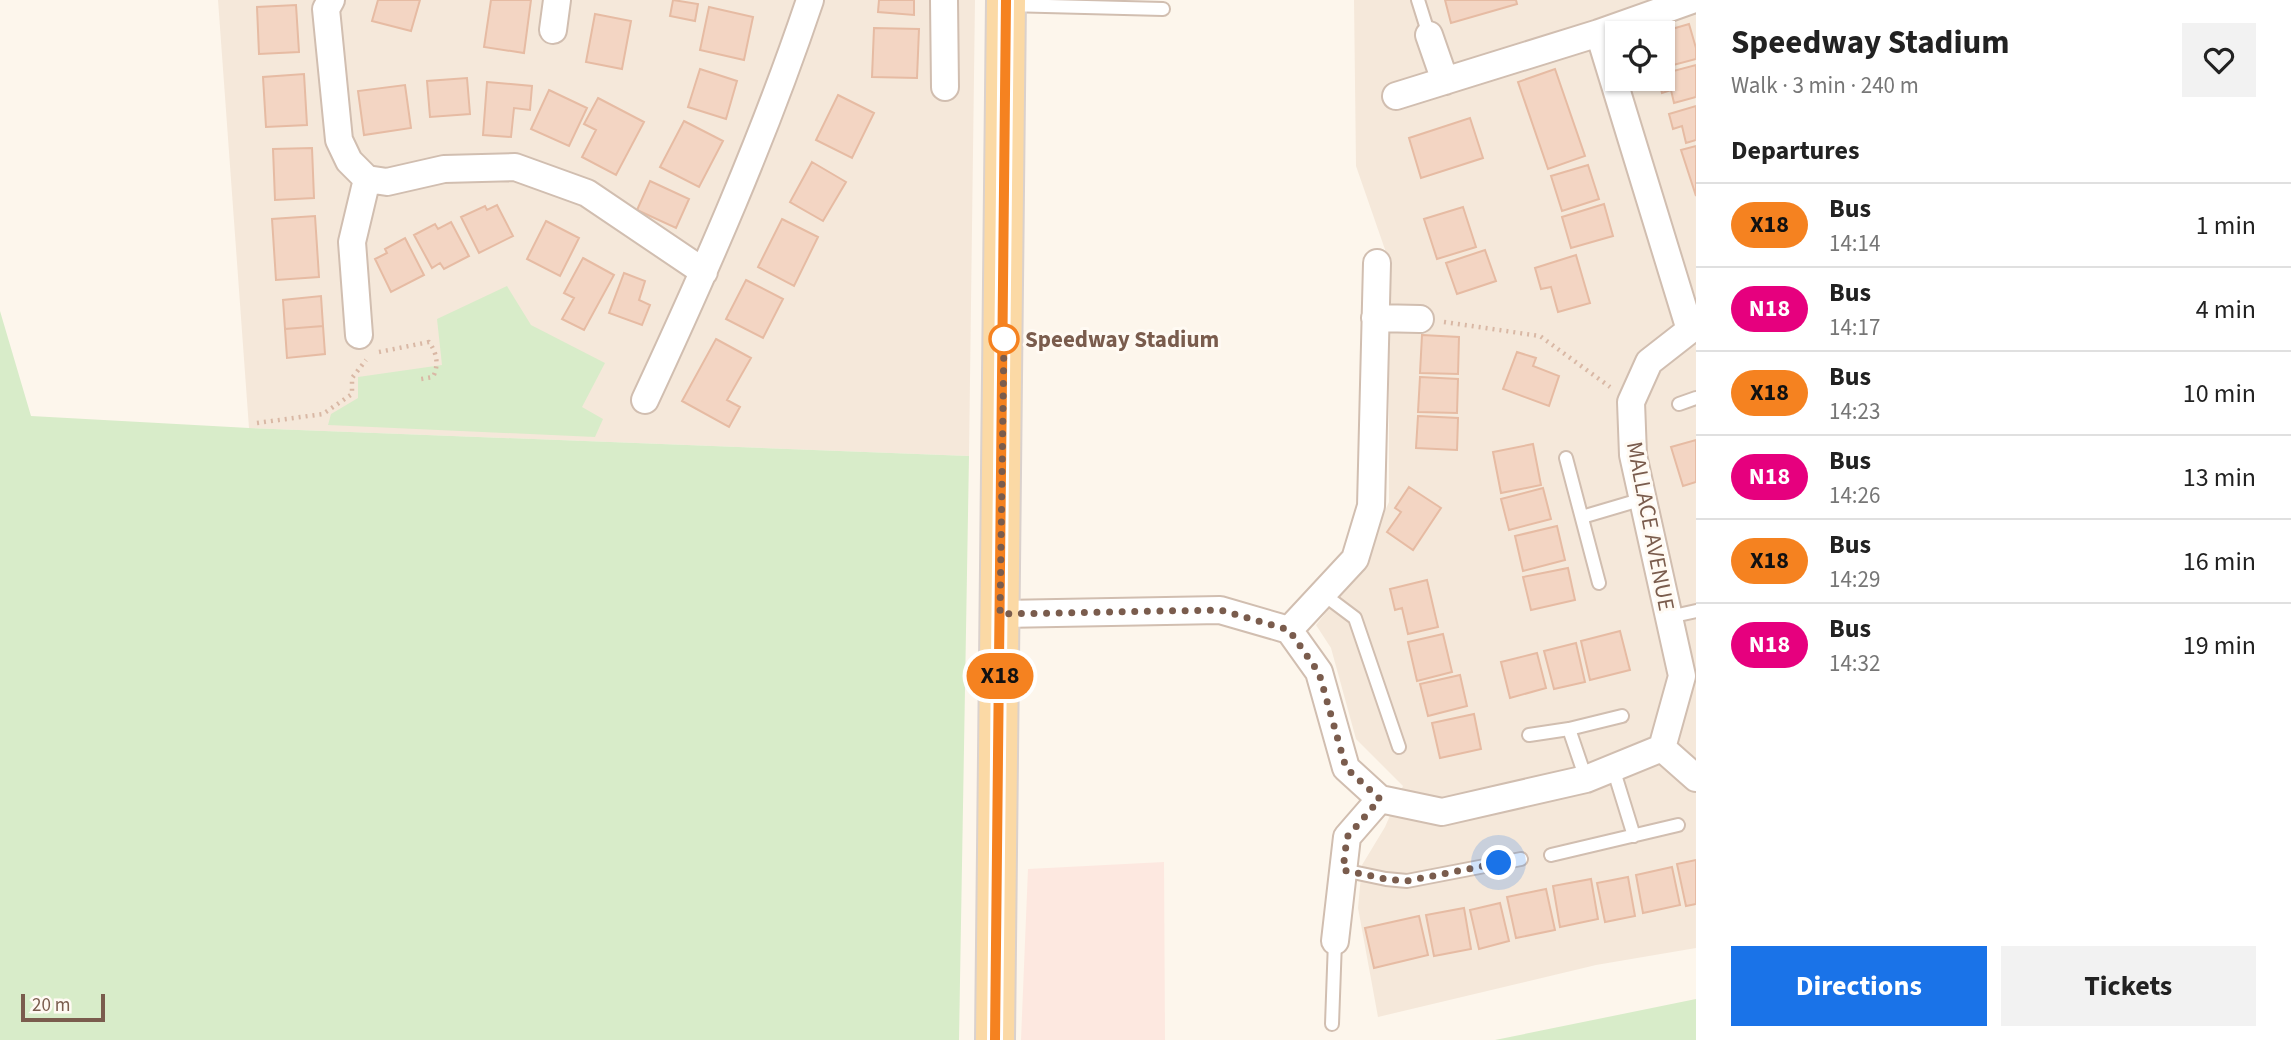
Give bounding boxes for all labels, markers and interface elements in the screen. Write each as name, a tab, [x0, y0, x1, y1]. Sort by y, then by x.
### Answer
text: Speedway Stadium	[1731, 19, 2010, 66]
map controls	[1605, 21, 1675, 91]
button: locate	[1605, 21, 1675, 91]
button: heart	[2182, 23, 2256, 97]
text: Walk · 3 min · 240 m	[1731, 69, 1919, 102]
text: Departures	[1731, 132, 1859, 169]
text: Bus	[1829, 190, 1871, 227]
text: X18	[1750, 207, 1789, 242]
text: 1 min	[2196, 207, 2256, 244]
text: 14:14	[1829, 227, 1880, 260]
text: Bus	[1829, 274, 1871, 311]
text: N18	[1749, 291, 1790, 326]
text: 4 min	[2196, 291, 2256, 328]
text: 14:17	[1829, 311, 1880, 344]
place label: Speedway Stadium	[1025, 323, 1219, 356]
marker: Speedway Stadium	[989, 324, 1019, 354]
text: Bus	[1829, 358, 1871, 395]
text: X18	[1750, 375, 1789, 410]
text: 10 min	[2183, 375, 2256, 412]
text: 14:23	[1829, 395, 1880, 428]
street label: MALLACE AVENUE	[1618, 439, 1683, 614]
text: Bus	[1829, 442, 1871, 479]
text: N18	[1749, 459, 1790, 494]
text: 13 min	[2183, 459, 2256, 496]
text: 14:26	[1829, 479, 1880, 512]
text: Bus	[1829, 526, 1871, 563]
text: X18	[1750, 543, 1789, 578]
text: 16 min	[2183, 543, 2256, 580]
text: 14:29	[1829, 563, 1880, 596]
text: Bus	[1829, 610, 1871, 647]
text: N18	[1749, 627, 1790, 662]
text: 19 min	[2183, 627, 2256, 664]
text: 14:32	[1829, 647, 1880, 680]
line badge: X18	[960, 653, 1040, 699]
text: X18	[981, 658, 1019, 693]
your location	[1481, 845, 1516, 880]
button: Directions	[1731, 946, 1987, 1026]
button: Tickets	[2001, 946, 2256, 1026]
scale bar	[21, 991, 105, 1023]
text: 20 m	[32, 992, 70, 1019]

